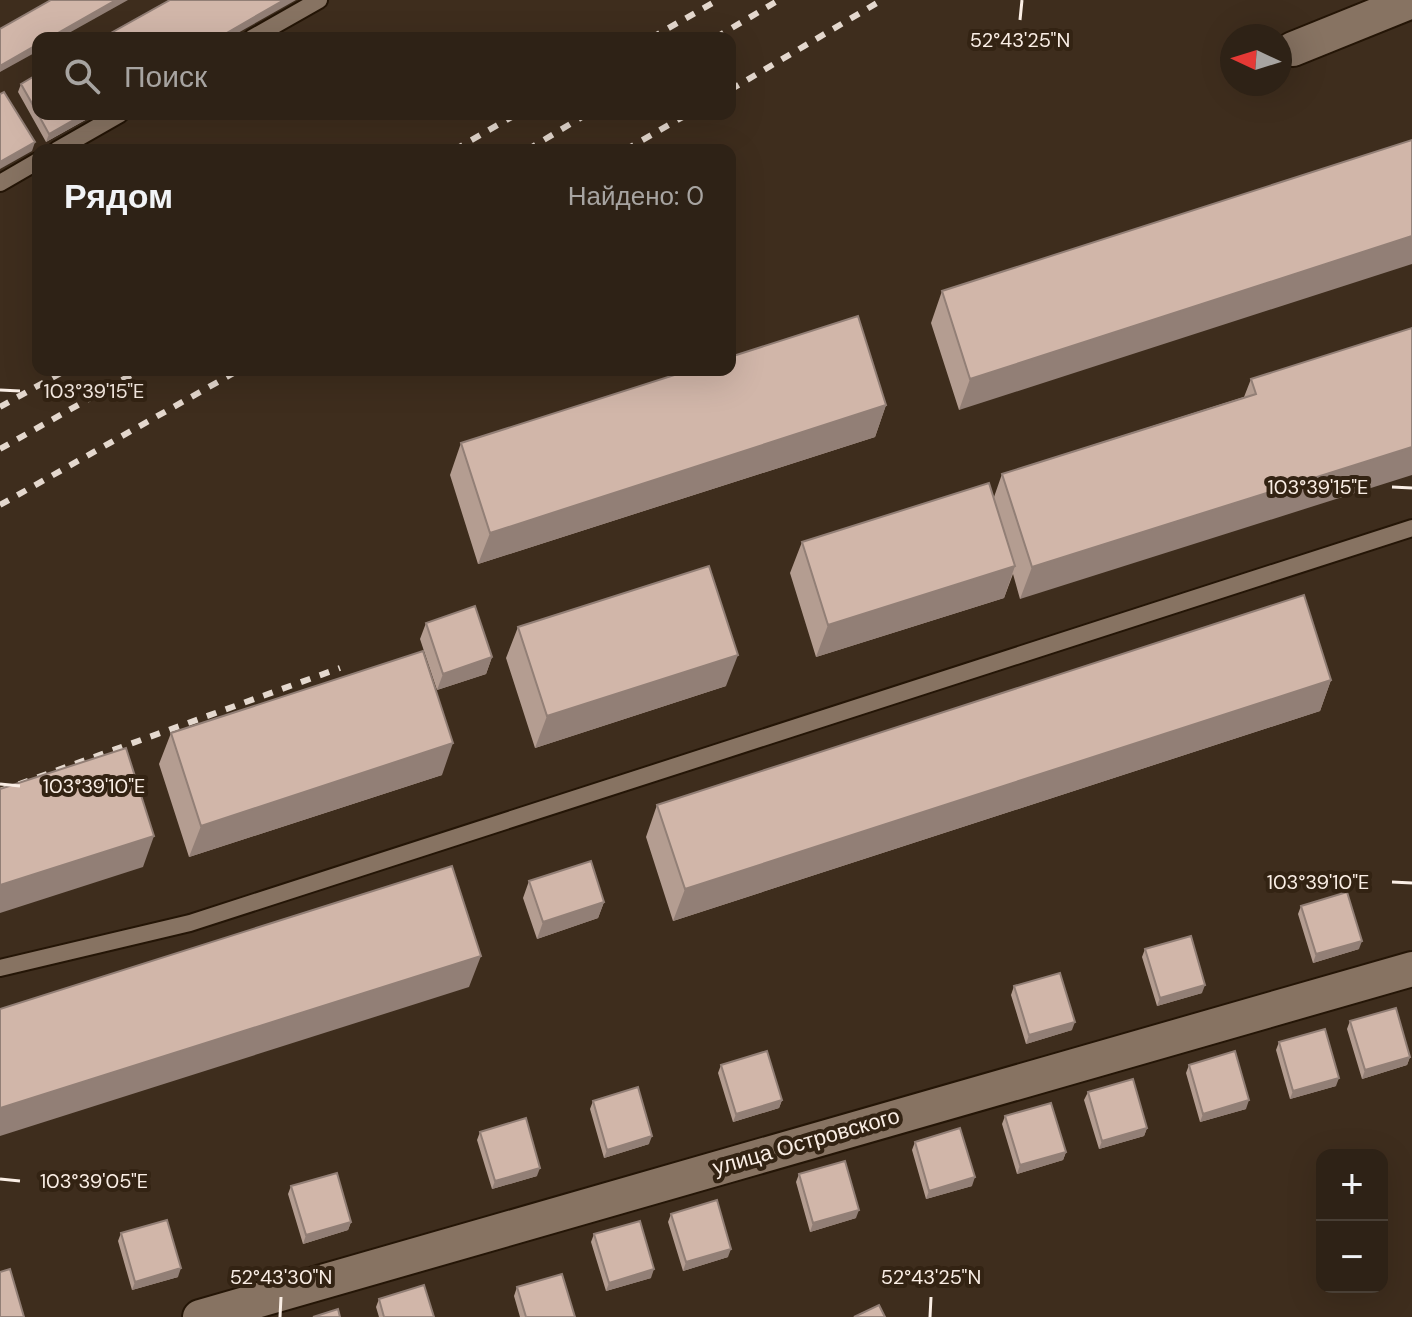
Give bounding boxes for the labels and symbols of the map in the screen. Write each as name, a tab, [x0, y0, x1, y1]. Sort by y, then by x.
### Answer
north arrow	[1220, 24, 1292, 96]
text: 52°43'25"N	[970, 27, 1070, 53]
text: 103°39'15"E	[44, 378, 144, 404]
text: 103°39'15"E	[1268, 474, 1368, 500]
text: 103°39'10"E	[43, 773, 145, 799]
text: 103°39'10"E	[1267, 869, 1369, 895]
street label: улица Островского	[709, 1101, 903, 1182]
text: 103°39'05"E	[40, 1168, 148, 1194]
text: 52°43'30"N	[230, 1264, 332, 1290]
text: 52°43'25"N	[881, 1264, 981, 1290]

